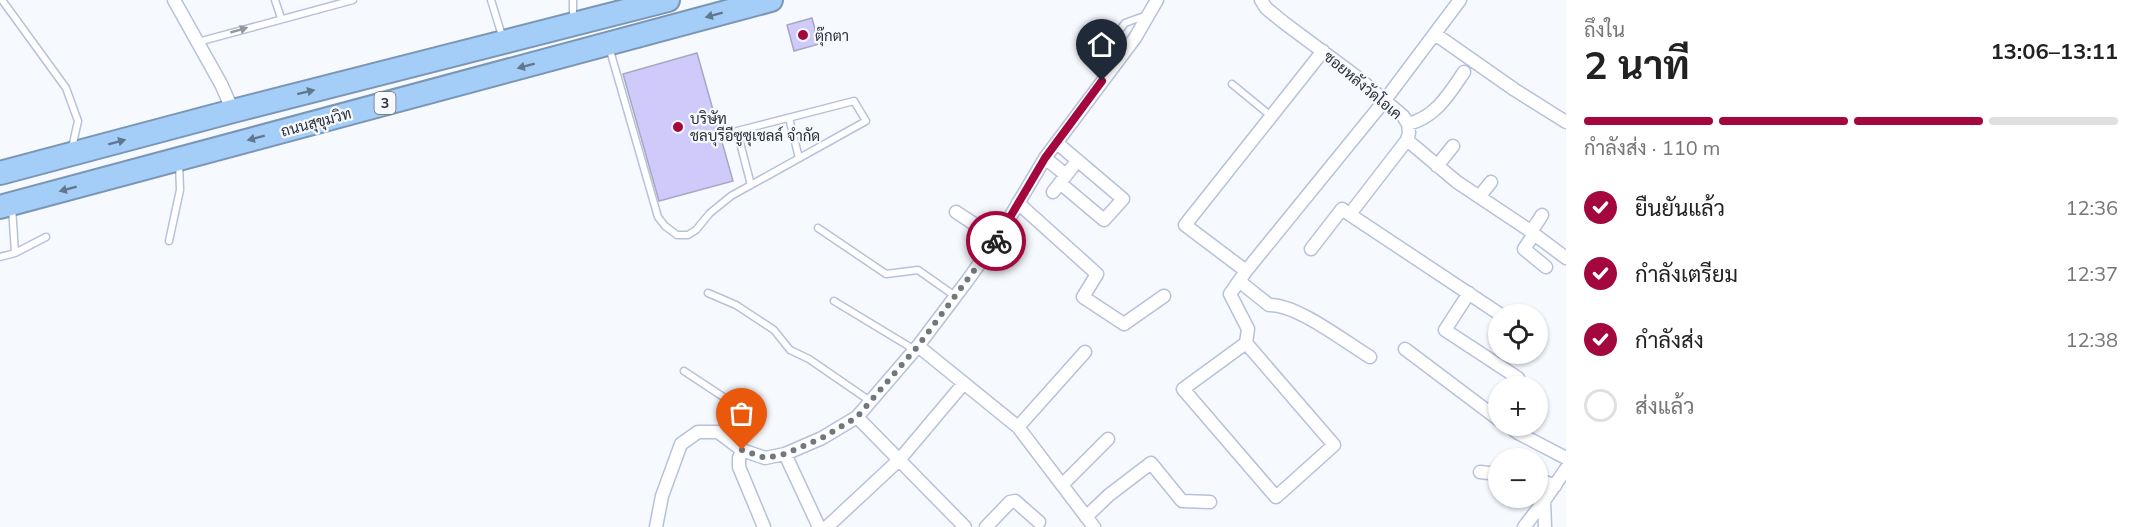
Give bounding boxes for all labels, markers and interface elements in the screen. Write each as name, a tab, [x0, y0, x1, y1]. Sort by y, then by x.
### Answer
one-way arrow	[705, 11, 723, 20]
text: ถึงใน	[1584, 17, 1625, 42]
pin	[1076, 19, 1127, 81]
one-way arrow	[230, 25, 248, 34]
place label: ตุ๊กตา	[815, 26, 849, 47]
marker: ตุ๊กตา	[796, 28, 810, 42]
icon: home	[1085, 28, 1118, 61]
text: 13:06–13:11	[1990, 37, 2118, 65]
text: 2 นาที	[1584, 40, 1690, 89]
street label: ซอยหลังวัดโอเค	[1320, 47, 1406, 123]
one-way arrow	[517, 61, 535, 71]
one-way arrow	[297, 87, 315, 97]
road number: 3	[374, 92, 396, 114]
street label: ถนนสุขุมวิท	[279, 103, 354, 142]
place label: บริษัท ชลบุรีอีซูซุเชลล์ จำกัด	[690, 109, 820, 147]
marker: บริษัท ชลบุรีอีซูซุเชลล์ จำกัด	[671, 120, 685, 134]
one-way arrow	[247, 134, 265, 143]
text: กำลังส่ง · 110 m	[1584, 135, 1720, 160]
one-way arrow	[108, 136, 127, 146]
one-way arrow	[59, 184, 77, 194]
icon: check	[1584, 191, 1617, 224]
text: ยืนยันแล้ว	[1635, 194, 1725, 222]
text: 12:36	[2065, 195, 2118, 220]
courier	[966, 211, 1026, 271]
icon: bike	[980, 225, 1013, 258]
icon: check	[1584, 257, 1617, 290]
text: กำลังเตรียม	[1635, 260, 1738, 288]
text: 12:37	[2065, 261, 2118, 286]
map controls	[1488, 304, 1548, 508]
button: locate	[1488, 304, 1548, 364]
icon: check	[1584, 323, 1617, 356]
text: กำลังส่ง	[1635, 326, 1704, 354]
text: 12:38	[2065, 327, 2118, 352]
button: +	[1488, 376, 1548, 436]
pin	[716, 388, 767, 450]
text: ส่งแล้ว	[1635, 392, 1695, 420]
icon: bag	[725, 397, 758, 430]
button: −	[1488, 448, 1548, 508]

